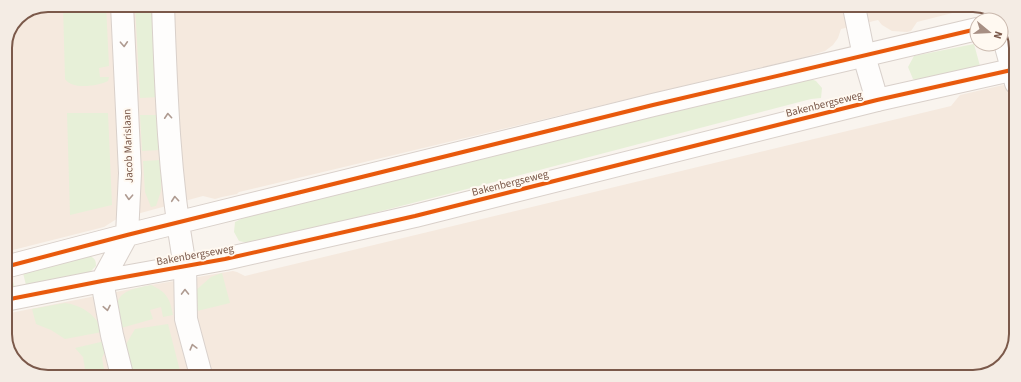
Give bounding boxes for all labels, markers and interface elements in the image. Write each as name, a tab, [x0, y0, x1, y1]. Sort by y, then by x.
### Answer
north arrow	[969, 12, 1009, 52]
text: N	[990, 29, 1006, 41]
one-way arrow	[119, 41, 128, 47]
street label: Bakenbergseweg	[784, 87, 864, 121]
street label: Jacob Marislaan	[119, 109, 137, 183]
one-way arrow	[164, 113, 173, 119]
street label: Bakenbergseweg	[470, 166, 550, 200]
one-way arrow	[125, 194, 133, 200]
one-way arrow	[170, 196, 179, 202]
street label: Bakenbergseweg	[155, 241, 235, 269]
one-way arrow	[181, 289, 190, 295]
one-way arrow	[103, 305, 111, 311]
one-way arrow	[189, 344, 198, 351]

